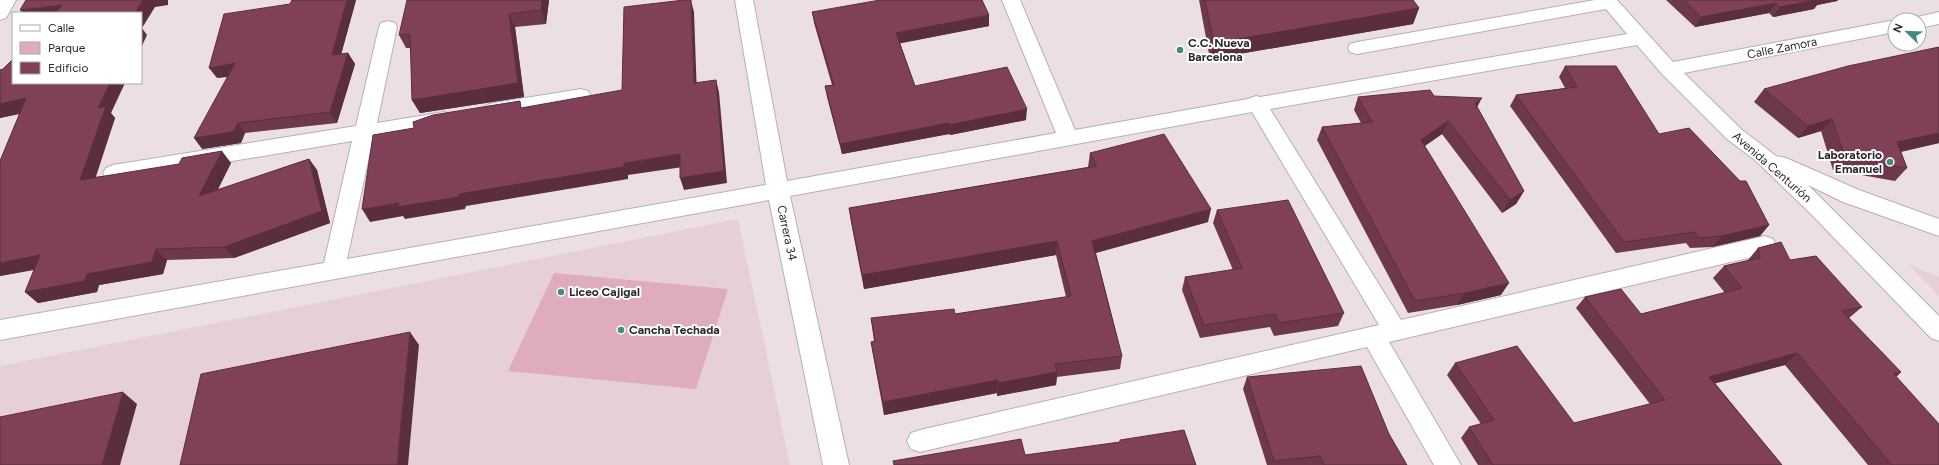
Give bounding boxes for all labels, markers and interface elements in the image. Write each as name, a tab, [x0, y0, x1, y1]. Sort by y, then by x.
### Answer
legend	[12, 12, 142, 84]
north arrow	[1887, 12, 1927, 52]
text: Calle	[48, 21, 75, 35]
text: N	[1891, 22, 1906, 35]
street label: Calle Zamora	[1746, 34, 1818, 62]
place label: C.C. Nueva Barcelona	[1188, 36, 1250, 64]
text: Parque	[48, 41, 86, 55]
marker: C.C. Nueva Barcelona	[1175, 45, 1185, 55]
text: Edificio	[48, 61, 88, 75]
street label: Avenida Centurión	[1730, 129, 1814, 205]
place label: Laboratorio Emanuel	[1818, 148, 1882, 176]
marker: Laboratorio Emanuel	[1885, 157, 1895, 167]
street label: Carrera 34	[774, 204, 800, 263]
place label: Liceo Cajigal	[569, 285, 640, 299]
marker: Liceo Cajigal	[556, 287, 566, 297]
place label: Cancha Techada	[629, 323, 720, 337]
marker: Cancha Techada	[616, 325, 626, 335]

